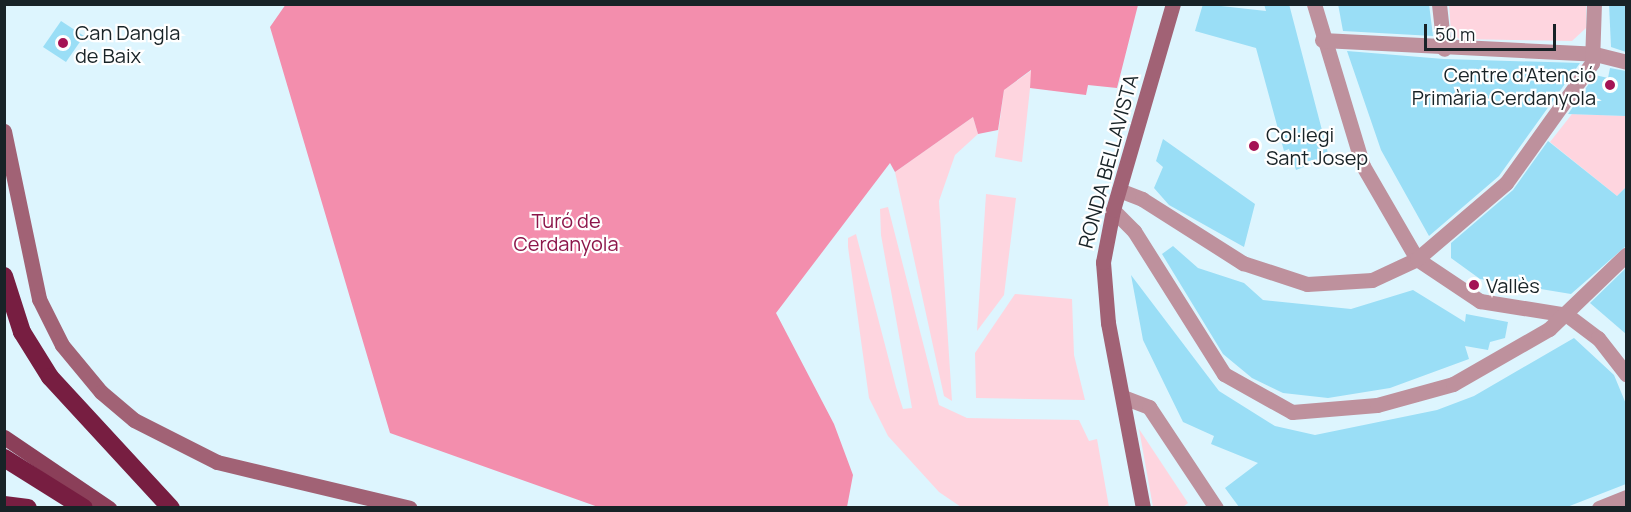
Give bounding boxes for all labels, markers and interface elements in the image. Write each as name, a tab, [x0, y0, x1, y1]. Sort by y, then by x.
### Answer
scale bar	[1427, 12, 1559, 50]
place label: Can Dangla de Baix	[75, 20, 180, 67]
text: 50 m	[1435, 22, 1475, 46]
marker: Can Dangla de Baix	[56, 36, 70, 50]
place label: Centre d'Atenció Primària Cerdanyola	[1412, 62, 1596, 109]
street label: RONDA BELLAVISTA	[1073, 71, 1143, 251]
marker: Centre d'Atenció Primària Cerdanyola	[1601, 76, 1619, 94]
place label: Col·legi Sant Josep	[1266, 122, 1368, 169]
marker: Col·legi Sant Josep	[1247, 139, 1261, 153]
park label: Turó de Cerdanyola	[513, 208, 619, 255]
place label: Vallès	[1486, 273, 1540, 297]
marker: Vallès	[1467, 278, 1481, 292]

